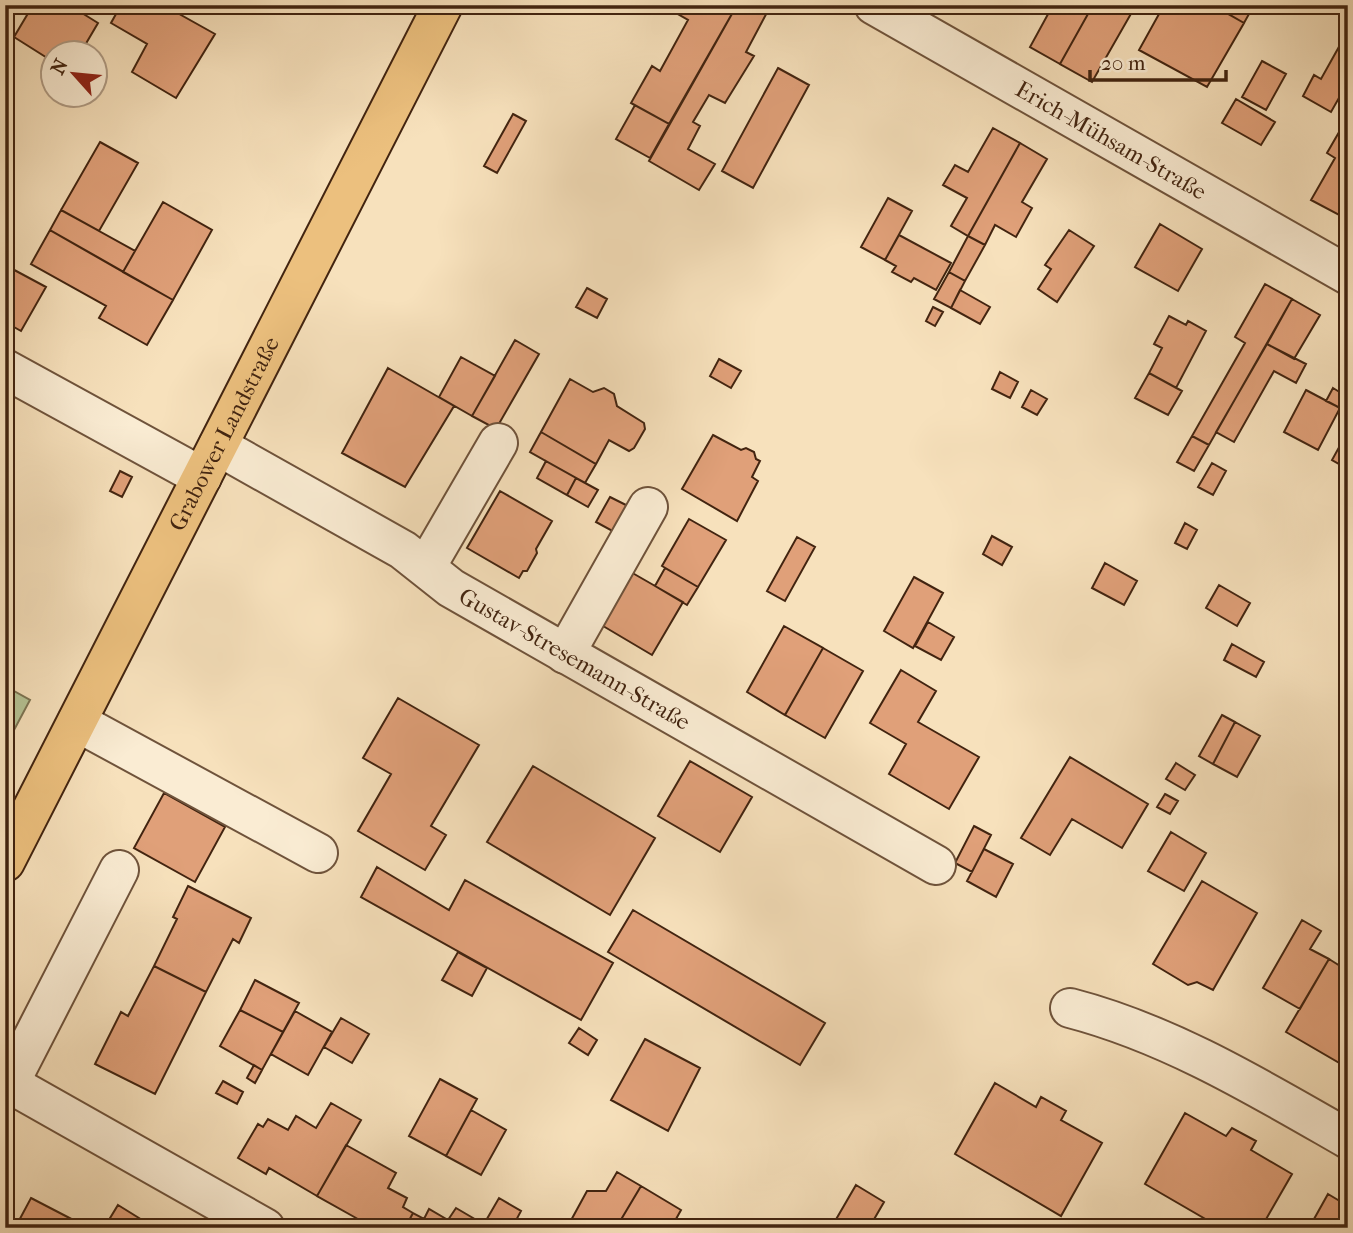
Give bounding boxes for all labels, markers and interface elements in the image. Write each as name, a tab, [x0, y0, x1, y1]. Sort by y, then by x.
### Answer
north arrow	[38, 38, 108, 108]
scale bar	[1090, 38, 1227, 82]
text: 20 m	[1101, 51, 1146, 75]
text: N	[47, 55, 73, 78]
street label: Erich-Mühsam-Straße	[1011, 75, 1211, 205]
street label: Grabower Landstraße	[163, 332, 285, 535]
street label: Gustav-Stresemann-Straße	[454, 582, 695, 735]

